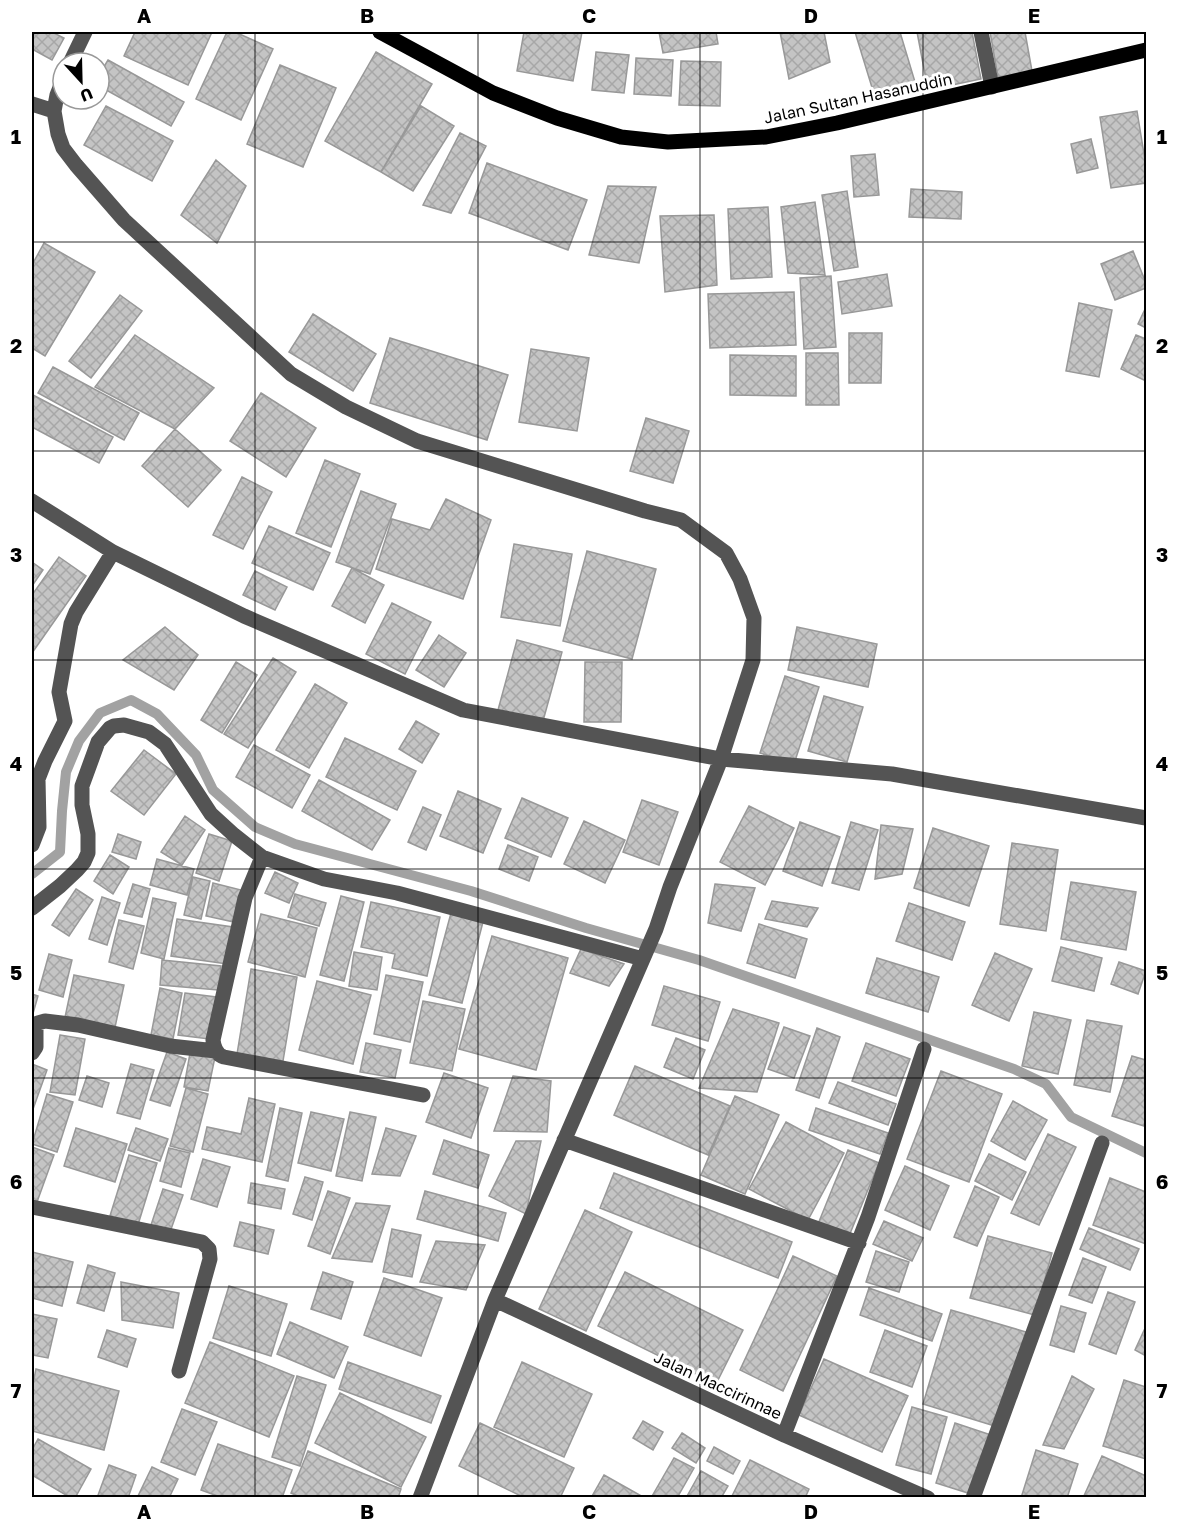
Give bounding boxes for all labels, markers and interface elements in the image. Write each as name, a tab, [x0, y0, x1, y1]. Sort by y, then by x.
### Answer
text: A	[137, 3, 151, 27]
text: B	[360, 3, 374, 27]
text: C	[582, 3, 596, 27]
text: D	[804, 3, 818, 27]
text: E	[1028, 3, 1040, 27]
north arrow	[51, 51, 111, 111]
street label: Jalan Sultan Hasanuddin	[762, 68, 954, 128]
text: U	[77, 83, 96, 106]
text: 1	[11, 124, 21, 148]
text: 1	[1157, 124, 1167, 148]
text: 2	[10, 333, 22, 357]
text: 2	[1156, 333, 1168, 357]
text: 3	[10, 542, 22, 566]
text: 3	[1156, 542, 1168, 566]
text: 4	[10, 751, 22, 775]
text: 4	[1156, 751, 1168, 775]
text: 5	[10, 960, 22, 984]
text: 5	[1156, 960, 1168, 984]
text: 6	[10, 1169, 22, 1193]
text: 6	[1156, 1169, 1168, 1193]
street label: Jalan Maccirinnae	[651, 1347, 785, 1423]
text: 7	[11, 1378, 22, 1402]
text: 7	[1157, 1378, 1168, 1402]
text: A	[137, 1499, 151, 1523]
text: B	[360, 1499, 374, 1523]
text: C	[582, 1499, 596, 1523]
text: D	[804, 1499, 818, 1523]
text: E	[1028, 1499, 1040, 1523]

